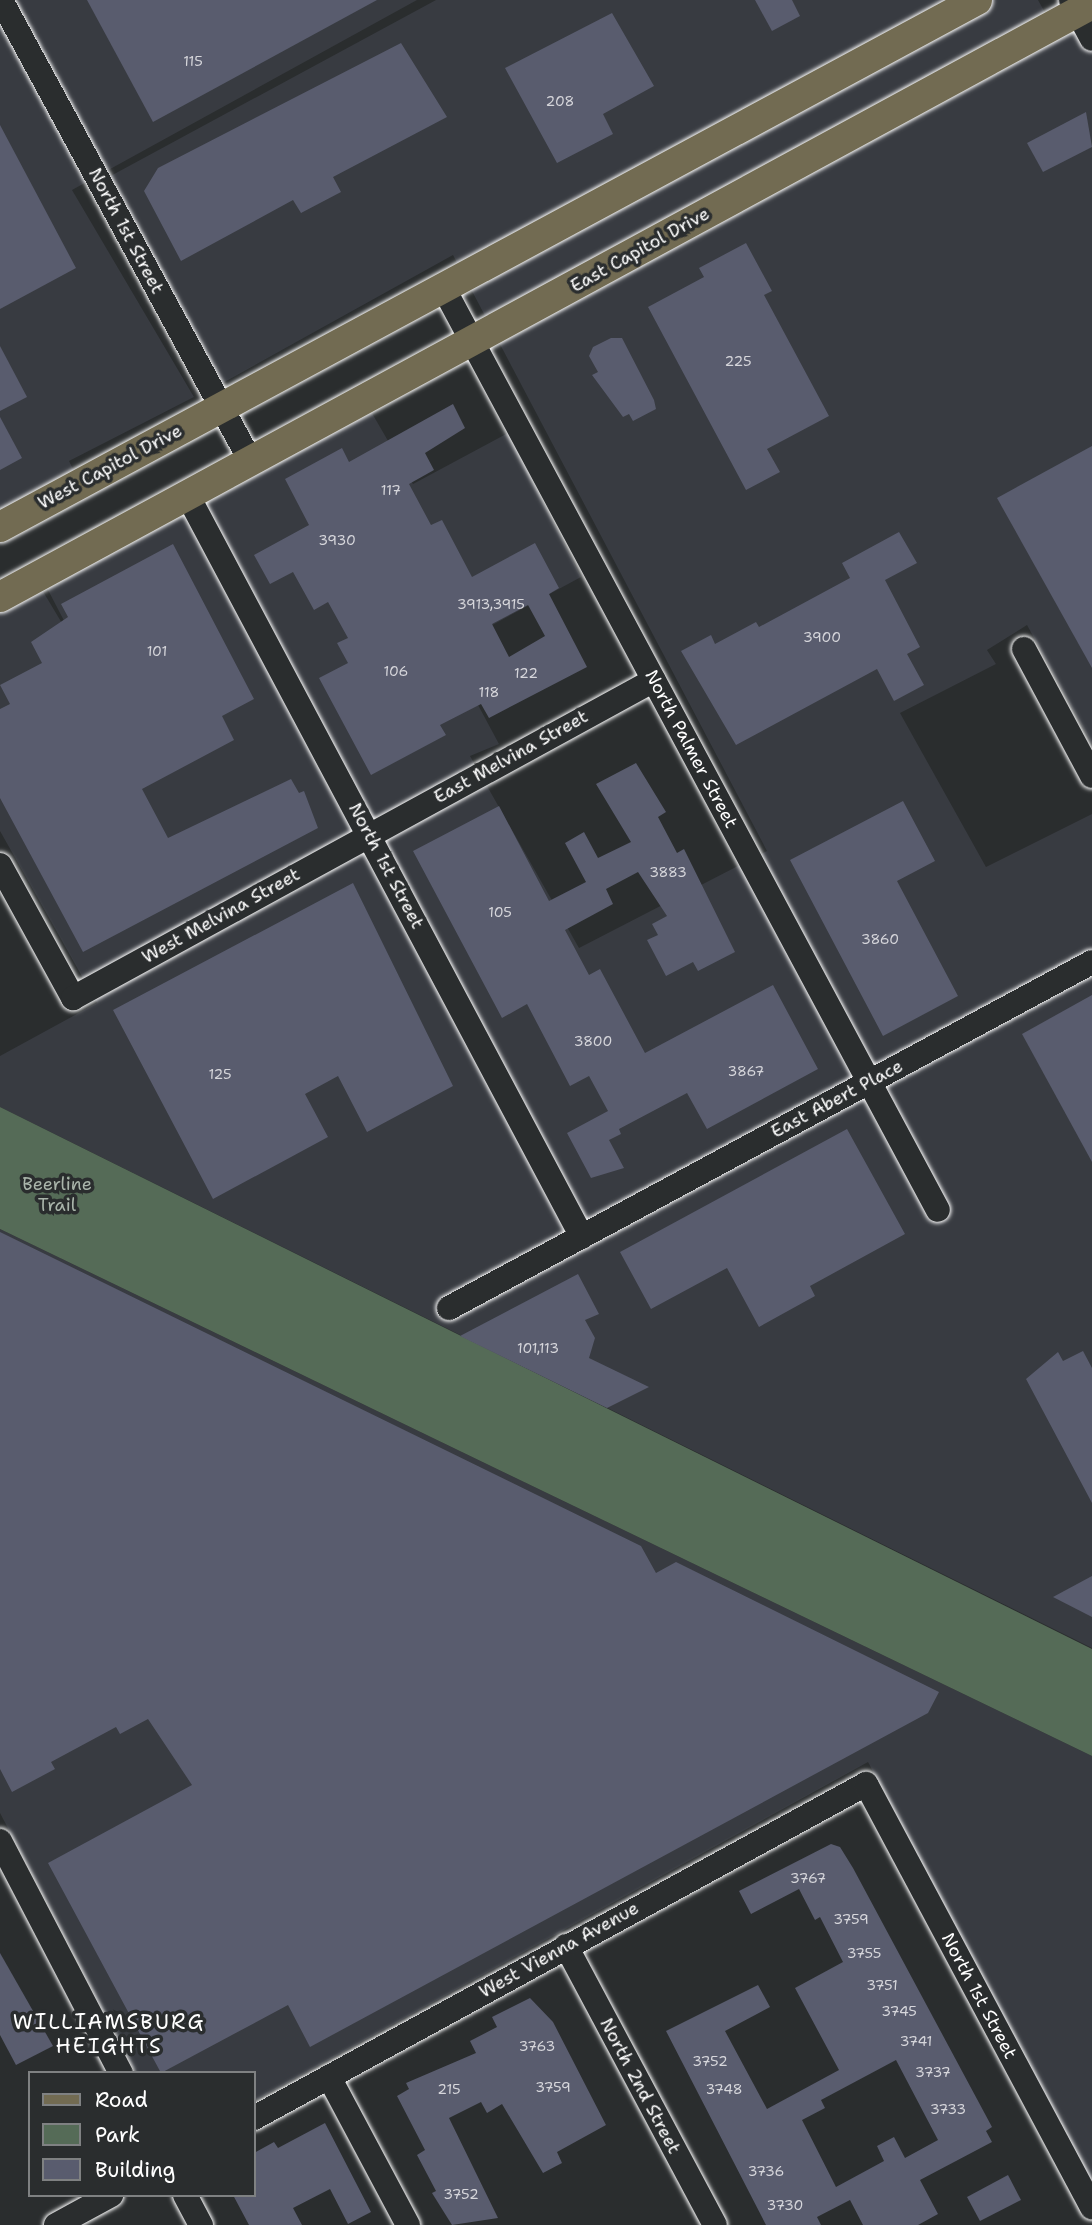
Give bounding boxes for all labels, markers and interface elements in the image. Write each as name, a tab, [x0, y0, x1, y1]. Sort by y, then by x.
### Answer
house number: 115	[183, 53, 203, 69]
house number: 208	[546, 93, 574, 109]
street label: North 1st Street	[84, 164, 168, 298]
street label: East Capitol Drive	[567, 203, 713, 297]
house number: 225	[724, 353, 752, 369]
street label: West Capitol Drive	[34, 420, 186, 514]
house number: 117	[381, 482, 401, 498]
house number: 3930	[318, 532, 356, 548]
house number: 3913,3915	[457, 596, 525, 612]
house number: 3900	[803, 629, 841, 645]
house number: 101	[147, 643, 167, 659]
house number: 106	[384, 663, 408, 679]
house number: 122	[514, 665, 538, 681]
street label: North Palmer Street	[640, 666, 742, 832]
house number: 118	[479, 684, 499, 700]
street label: East Melvina Street	[430, 706, 592, 808]
street label: North 1st Street	[344, 799, 428, 933]
street label: West Melvina Street	[138, 864, 304, 968]
house number: 3883	[649, 864, 687, 880]
house number: 105	[488, 904, 512, 920]
house number: 3860	[861, 931, 899, 947]
house number: 3800	[574, 1033, 612, 1049]
street label: East Abert Place	[767, 1055, 907, 1143]
house number: 3867	[728, 1063, 764, 1079]
house number: 125	[208, 1066, 232, 1082]
park label: Beerline Trail	[22, 1174, 92, 1216]
house number: 101,113	[517, 1340, 559, 1356]
house number: 3767	[790, 1870, 826, 1886]
street label: West Vienna Avenue	[476, 1897, 642, 2003]
house number: 3759	[833, 1911, 869, 1927]
street label: North 1st Street	[937, 1929, 1021, 2063]
house number: 3755	[847, 1945, 881, 1961]
house number: 3751	[866, 1977, 898, 1993]
house number: 3745	[881, 2003, 917, 2019]
district label: WILLIAMSBURG HEIGHTS	[14, 2009, 204, 2059]
street label: North 2nd Street	[595, 2014, 685, 2158]
house number: 3741	[900, 2033, 932, 2049]
house number: 3763	[519, 2038, 555, 2054]
house number: 3752	[692, 2053, 728, 2069]
house number: 3737	[915, 2064, 951, 2080]
legend	[28, 2071, 256, 2197]
house number: 3759	[535, 2079, 571, 2095]
house number: 215	[437, 2081, 461, 2097]
house number: 3748	[705, 2081, 743, 2097]
text: Road	[95, 2086, 148, 2114]
house number: 3733	[930, 2101, 966, 2117]
text: Park	[95, 2121, 140, 2149]
text: Building	[95, 2156, 175, 2184]
house number: 3736	[748, 2163, 784, 2179]
house number: 3752	[443, 2186, 479, 2202]
house number: 3730	[767, 2197, 803, 2213]

